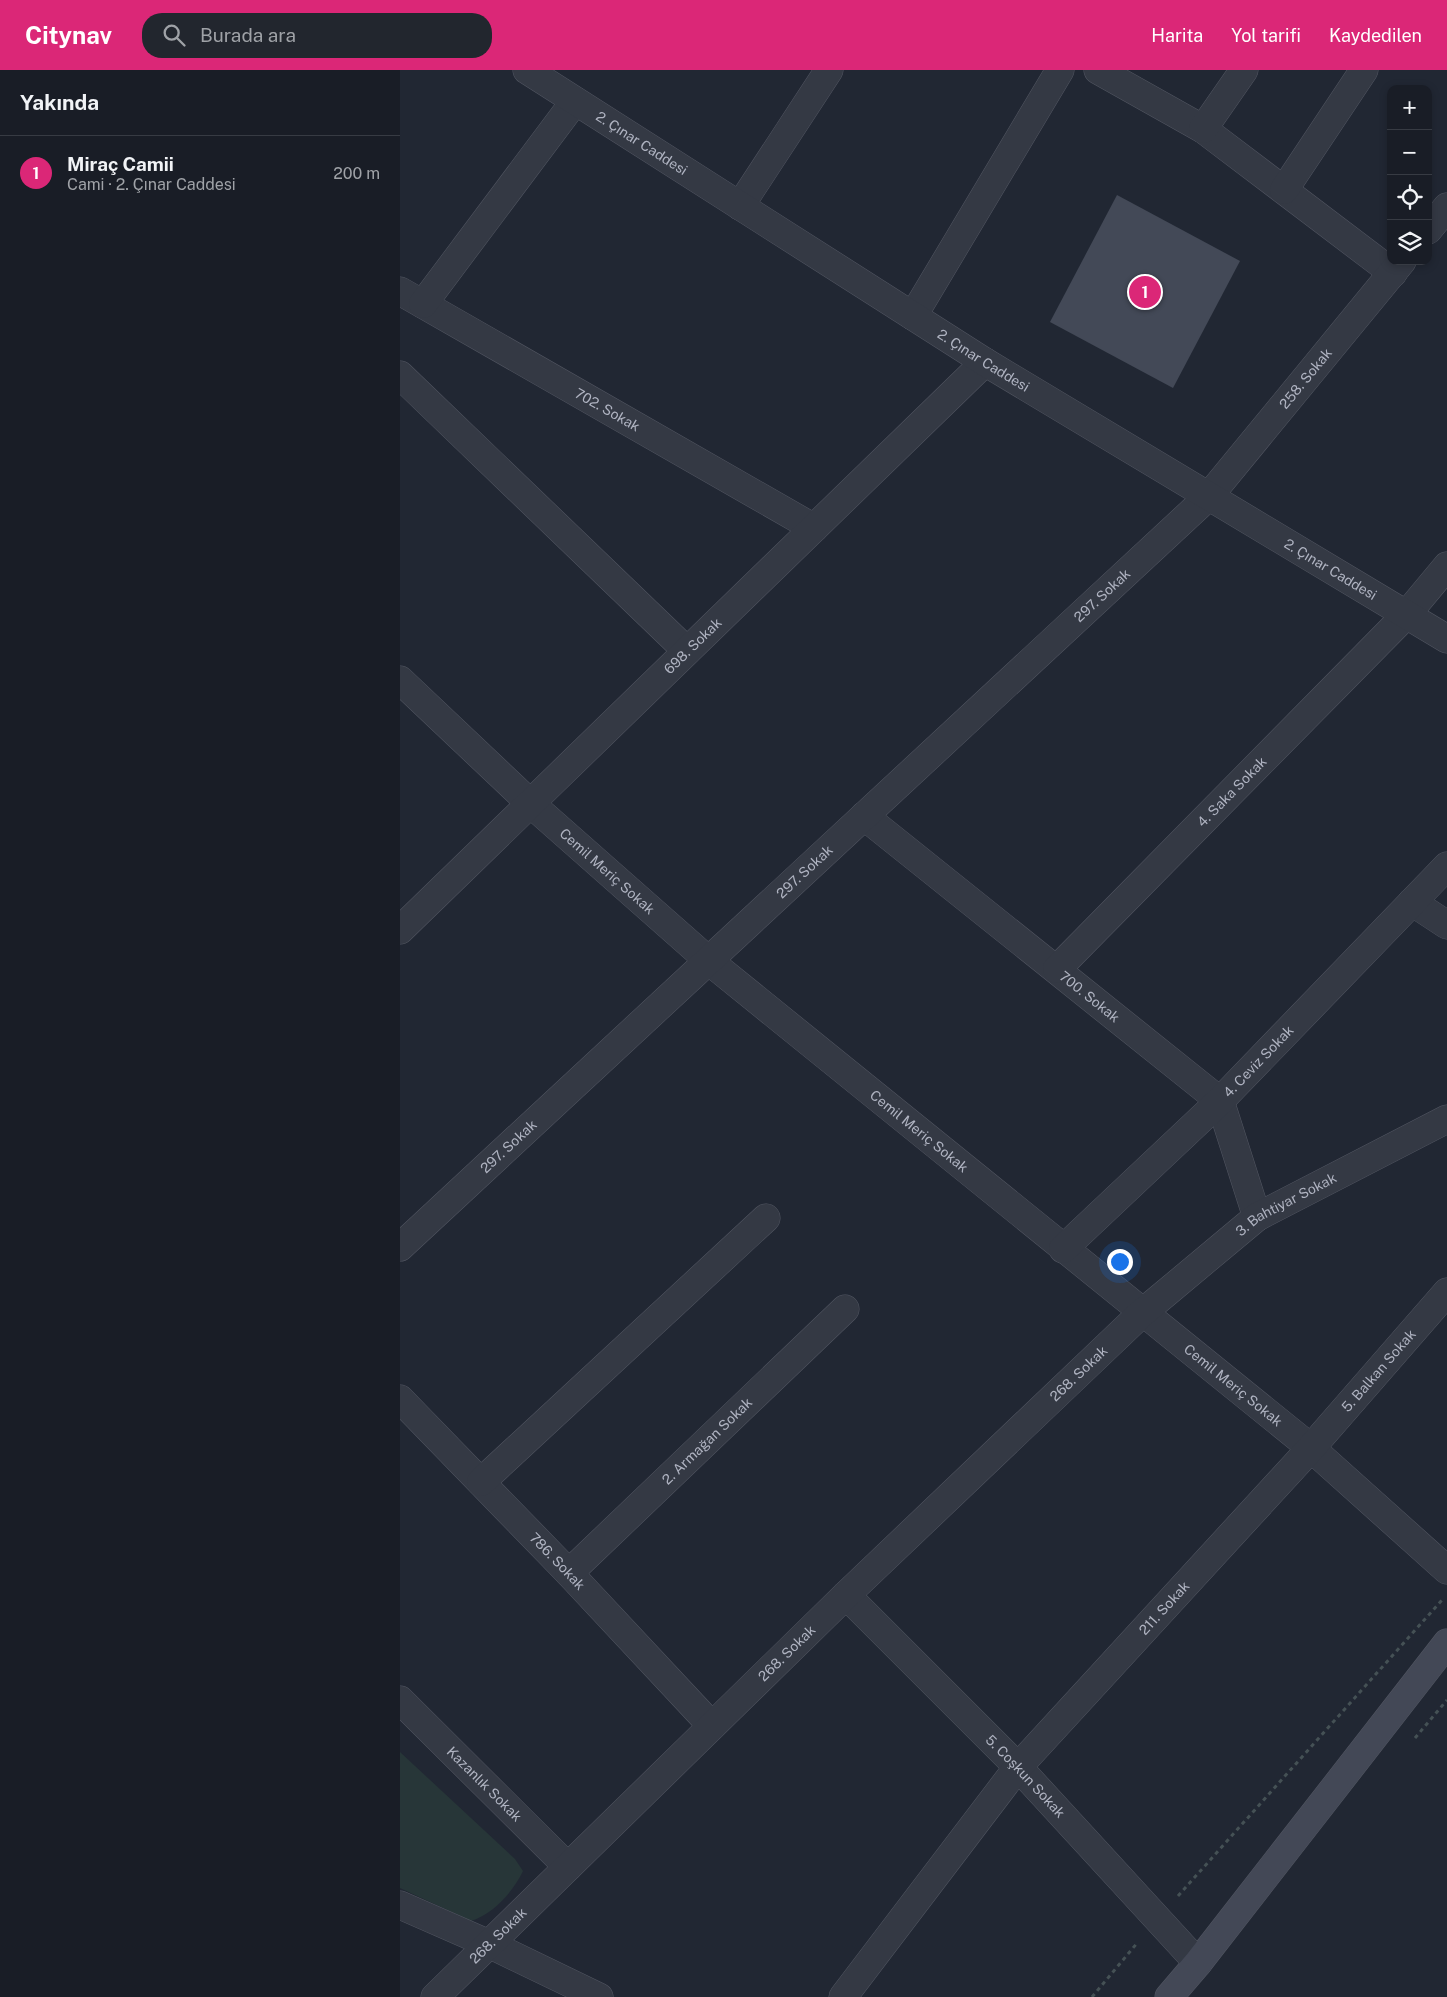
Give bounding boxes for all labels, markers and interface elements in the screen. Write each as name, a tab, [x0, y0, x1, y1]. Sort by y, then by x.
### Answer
search box	[142, 13, 492, 58]
text: Citynav	[25, 21, 112, 49]
icon: search	[160, 21, 188, 49]
text: Burada ara	[200, 24, 296, 46]
text: Harita	[1151, 25, 1203, 46]
text: Yol tarifi	[1231, 25, 1301, 46]
text: Kaydedilen	[1329, 25, 1422, 46]
map controls	[1387, 85, 1432, 265]
button: +	[1387, 85, 1432, 130]
text: Yakında	[20, 90, 99, 115]
street label: 2. Çınar Caddesi	[593, 108, 690, 178]
button: −	[1387, 130, 1432, 175]
text: Miraç Camii	[67, 153, 174, 175]
text: 1	[33, 164, 39, 183]
text: 200 m	[333, 164, 380, 183]
text: Cami · 2. Çınar Caddesi	[67, 175, 236, 194]
button: locate	[1387, 175, 1432, 220]
button: layers	[1387, 220, 1432, 265]
pin: 1	[1129, 273, 1161, 311]
street label: 2. Çınar Caddesi	[935, 326, 1032, 395]
street label: 258. Sokak	[1276, 345, 1335, 412]
street label: 702. Sokak	[572, 385, 643, 435]
street label: 2. Çınar Caddesi	[1281, 535, 1380, 603]
street label: 297. Sokak	[1071, 565, 1134, 625]
street label: 698. Sokak	[661, 614, 725, 677]
street label: 4. Saka Sokak	[1194, 753, 1270, 830]
street label: Cemil Meriç Sokak	[556, 825, 658, 917]
street label: 297. Sokak	[773, 841, 836, 901]
street label: 700. Sokak	[1056, 968, 1123, 1026]
street label: 4. Ceviz Sokak	[1220, 1022, 1297, 1101]
street label: Cemil Meriç Sokak	[867, 1087, 971, 1175]
street label: 297. Sokak	[477, 1116, 540, 1176]
street label: 3. Bahtiyar Sokak	[1232, 1169, 1339, 1239]
your location	[1107, 1249, 1133, 1275]
street label: 5. Balkan Sokak	[1338, 1326, 1419, 1415]
street label: Cemil Meriç Sokak	[1181, 1341, 1286, 1430]
street label: 268. Sokak	[1046, 1342, 1111, 1405]
street label: 2. Armağan Sokak	[659, 1394, 755, 1488]
street label: 786. Sokak	[526, 1529, 589, 1593]
street label: 211. Sokak	[1136, 1578, 1193, 1638]
street label: 268. Sokak	[755, 1622, 819, 1684]
street label: 5. Coşkun Sokak	[982, 1731, 1068, 1821]
street label: Kazanlık Sokak	[444, 1743, 525, 1825]
street label: 268. Sokak	[466, 1904, 530, 1967]

